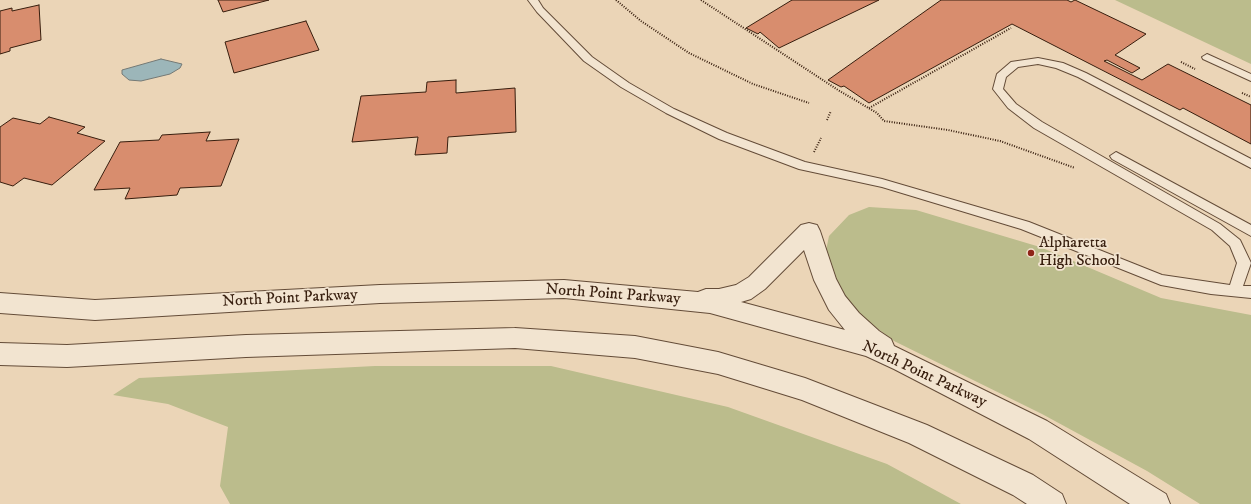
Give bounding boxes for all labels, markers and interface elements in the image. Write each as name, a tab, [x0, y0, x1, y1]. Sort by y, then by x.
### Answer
place label: Alpharetta High School	[1039, 234, 1120, 272]
marker: Alpharetta High School	[1026, 248, 1036, 258]
street label: North Point Parkway	[545, 281, 681, 309]
street label: North Point Parkway	[222, 286, 358, 312]
street label: North Point Parkway	[859, 338, 989, 412]

